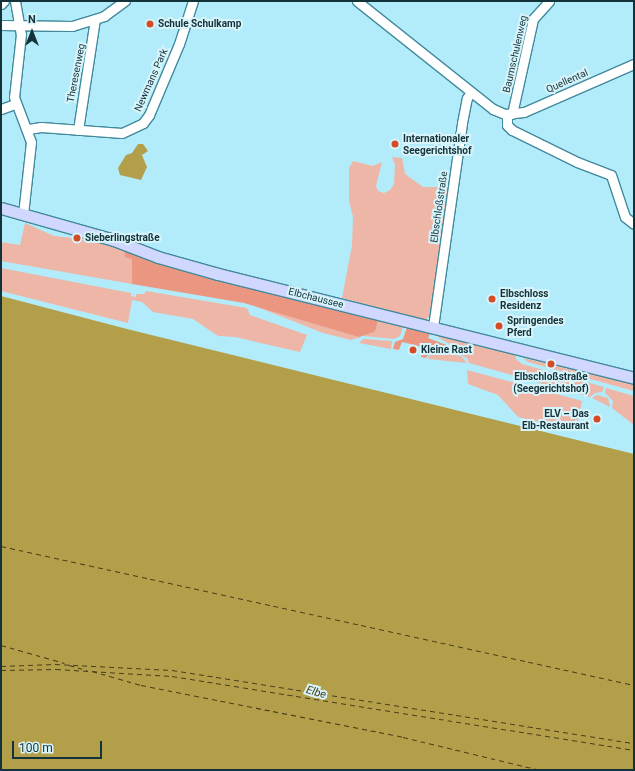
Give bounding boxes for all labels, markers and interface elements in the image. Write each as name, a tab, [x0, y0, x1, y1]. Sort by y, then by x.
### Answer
north arrow	[12, 12, 52, 52]
text: N	[28, 13, 36, 26]
street label: Baumschulenweg	[500, 14, 530, 94]
place label: Schule Schulkamp	[158, 18, 241, 30]
marker: Schule Schulkamp	[145, 19, 155, 29]
street label: Theresenweg	[64, 43, 88, 103]
street label: Newmans Park	[132, 47, 170, 113]
street label: Quellental	[544, 66, 590, 96]
place label: Internationaler Seegerichtshof	[403, 132, 472, 156]
marker: Internationaler Seegerichtshof	[390, 139, 400, 149]
street label: Elbschloßstraße	[428, 170, 450, 244]
place label: Sieberlingstraße	[85, 232, 160, 244]
marker: Sieberlingstraße	[72, 233, 82, 243]
street label: Elbchaussee	[287, 285, 345, 311]
place label: Elbschloss Residenz	[500, 287, 548, 310]
marker: Elbschloss Residenz	[487, 294, 497, 304]
place label: Springendes Pferd	[507, 314, 564, 338]
marker: Springendes Pferd	[494, 321, 504, 331]
place label: Kleine Rast	[421, 344, 472, 356]
marker: Kleine Rast	[408, 345, 418, 355]
marker: Elbschloßstraße (Seegerichtshof)	[546, 359, 556, 369]
place label: Elbschloßstraße (Seegerichtshof)	[513, 370, 589, 394]
place label: ELV – Das Elb-Restaurant	[522, 407, 589, 430]
marker: ELV – Das Elb-Restaurant	[592, 414, 602, 424]
water label: Elbe	[304, 684, 328, 702]
scale bar	[14, 733, 104, 759]
text: 100 m	[19, 741, 53, 755]

